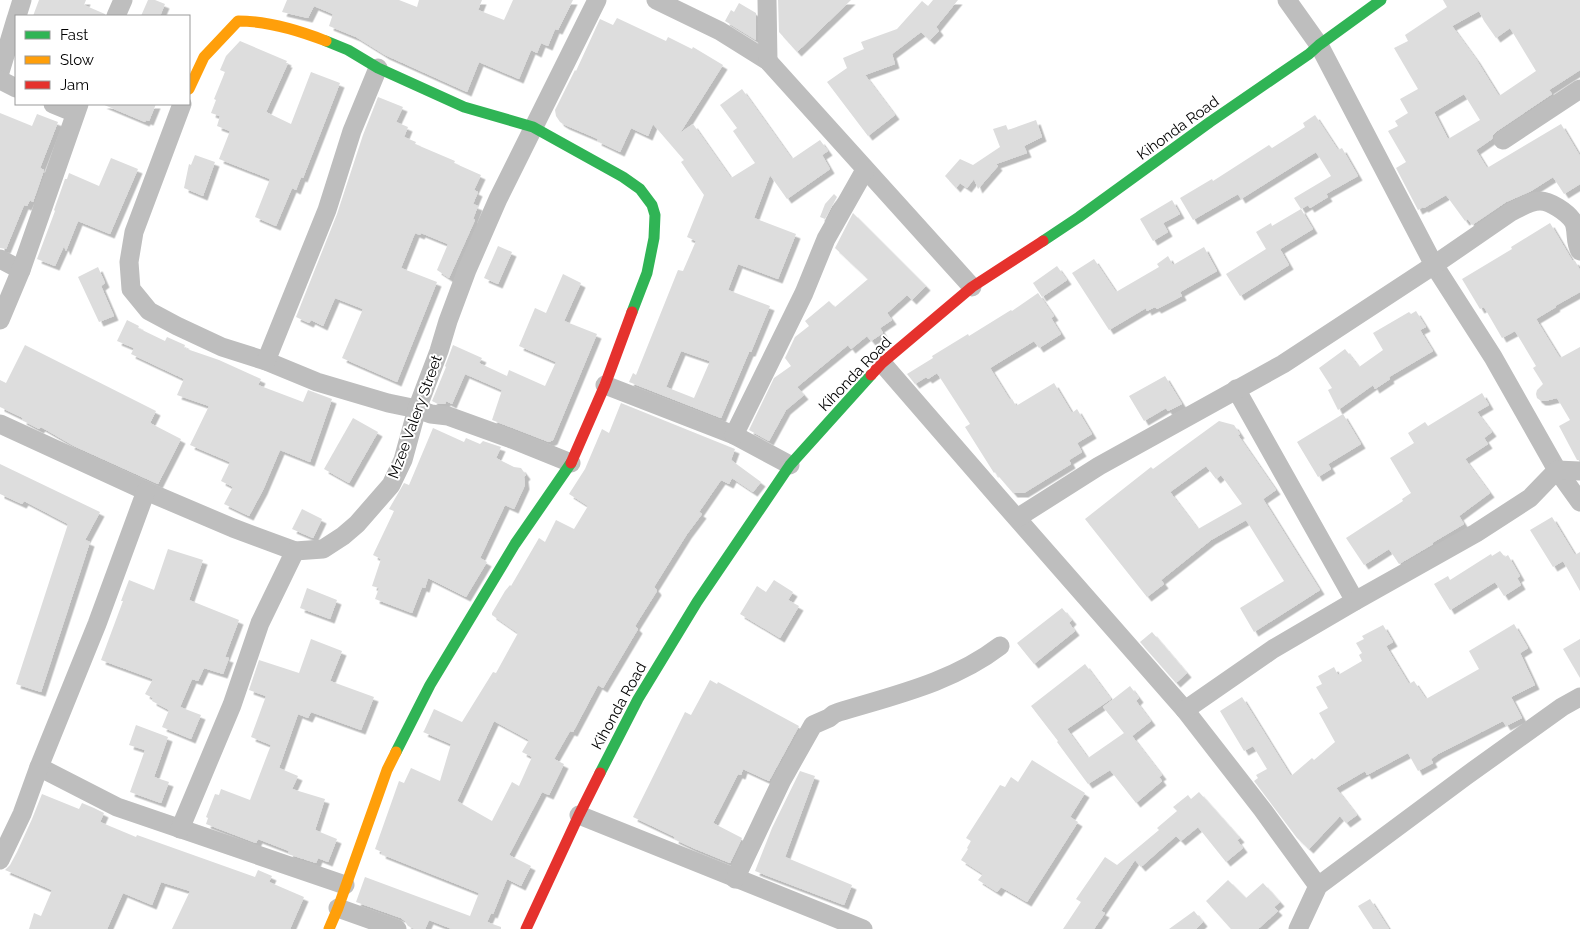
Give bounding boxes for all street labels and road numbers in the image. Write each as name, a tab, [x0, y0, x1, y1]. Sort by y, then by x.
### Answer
street label: Kihonda Road	[1134, 92, 1222, 164]
street label: Kihonda Road	[815, 333, 895, 415]
street label: Mzee Valery Street	[384, 353, 446, 481]
street label: Kihonda Road	[588, 659, 650, 753]

